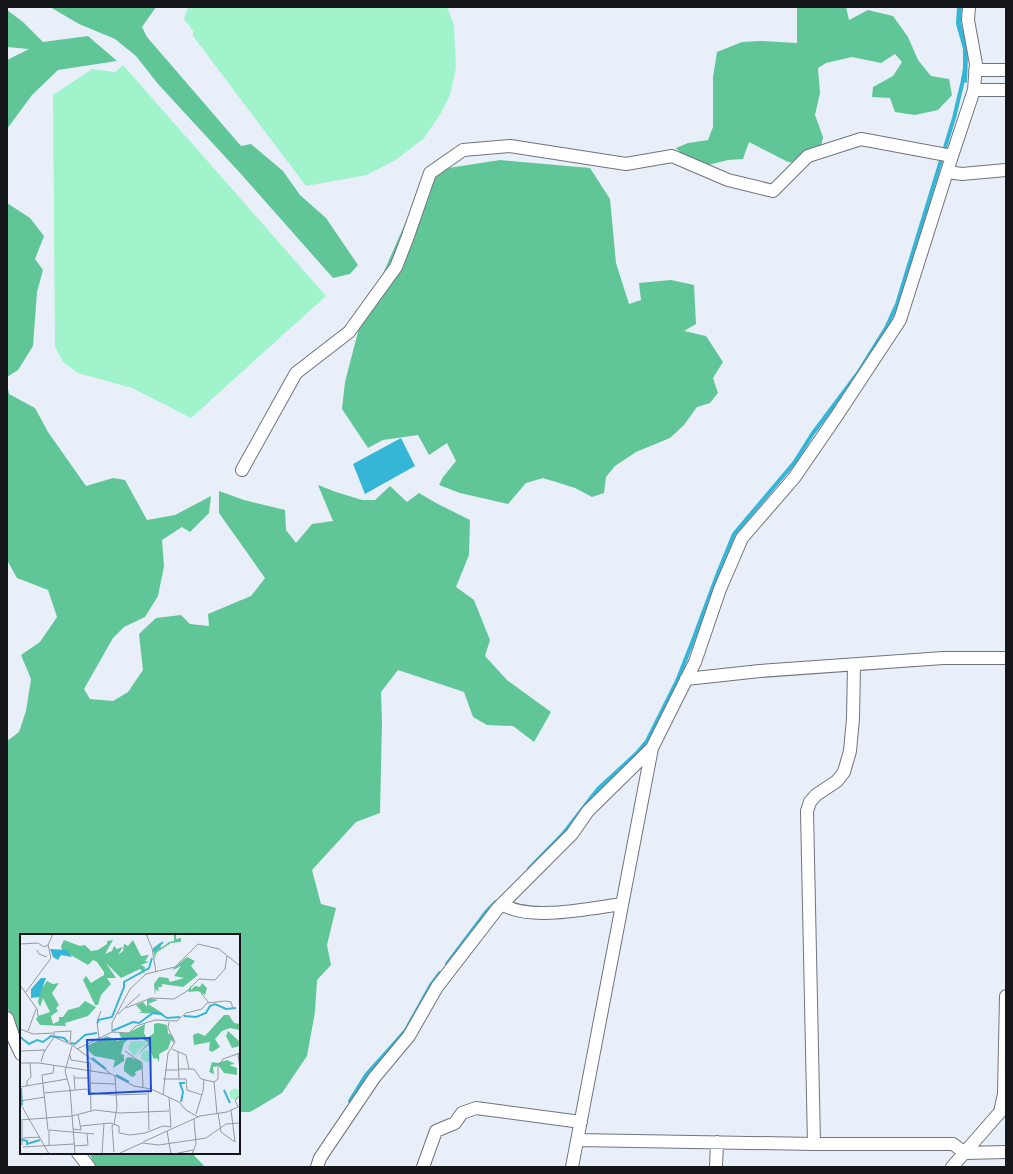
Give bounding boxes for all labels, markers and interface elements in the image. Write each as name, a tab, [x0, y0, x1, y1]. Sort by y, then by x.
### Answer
inset map	[20, 934, 240, 1154]

